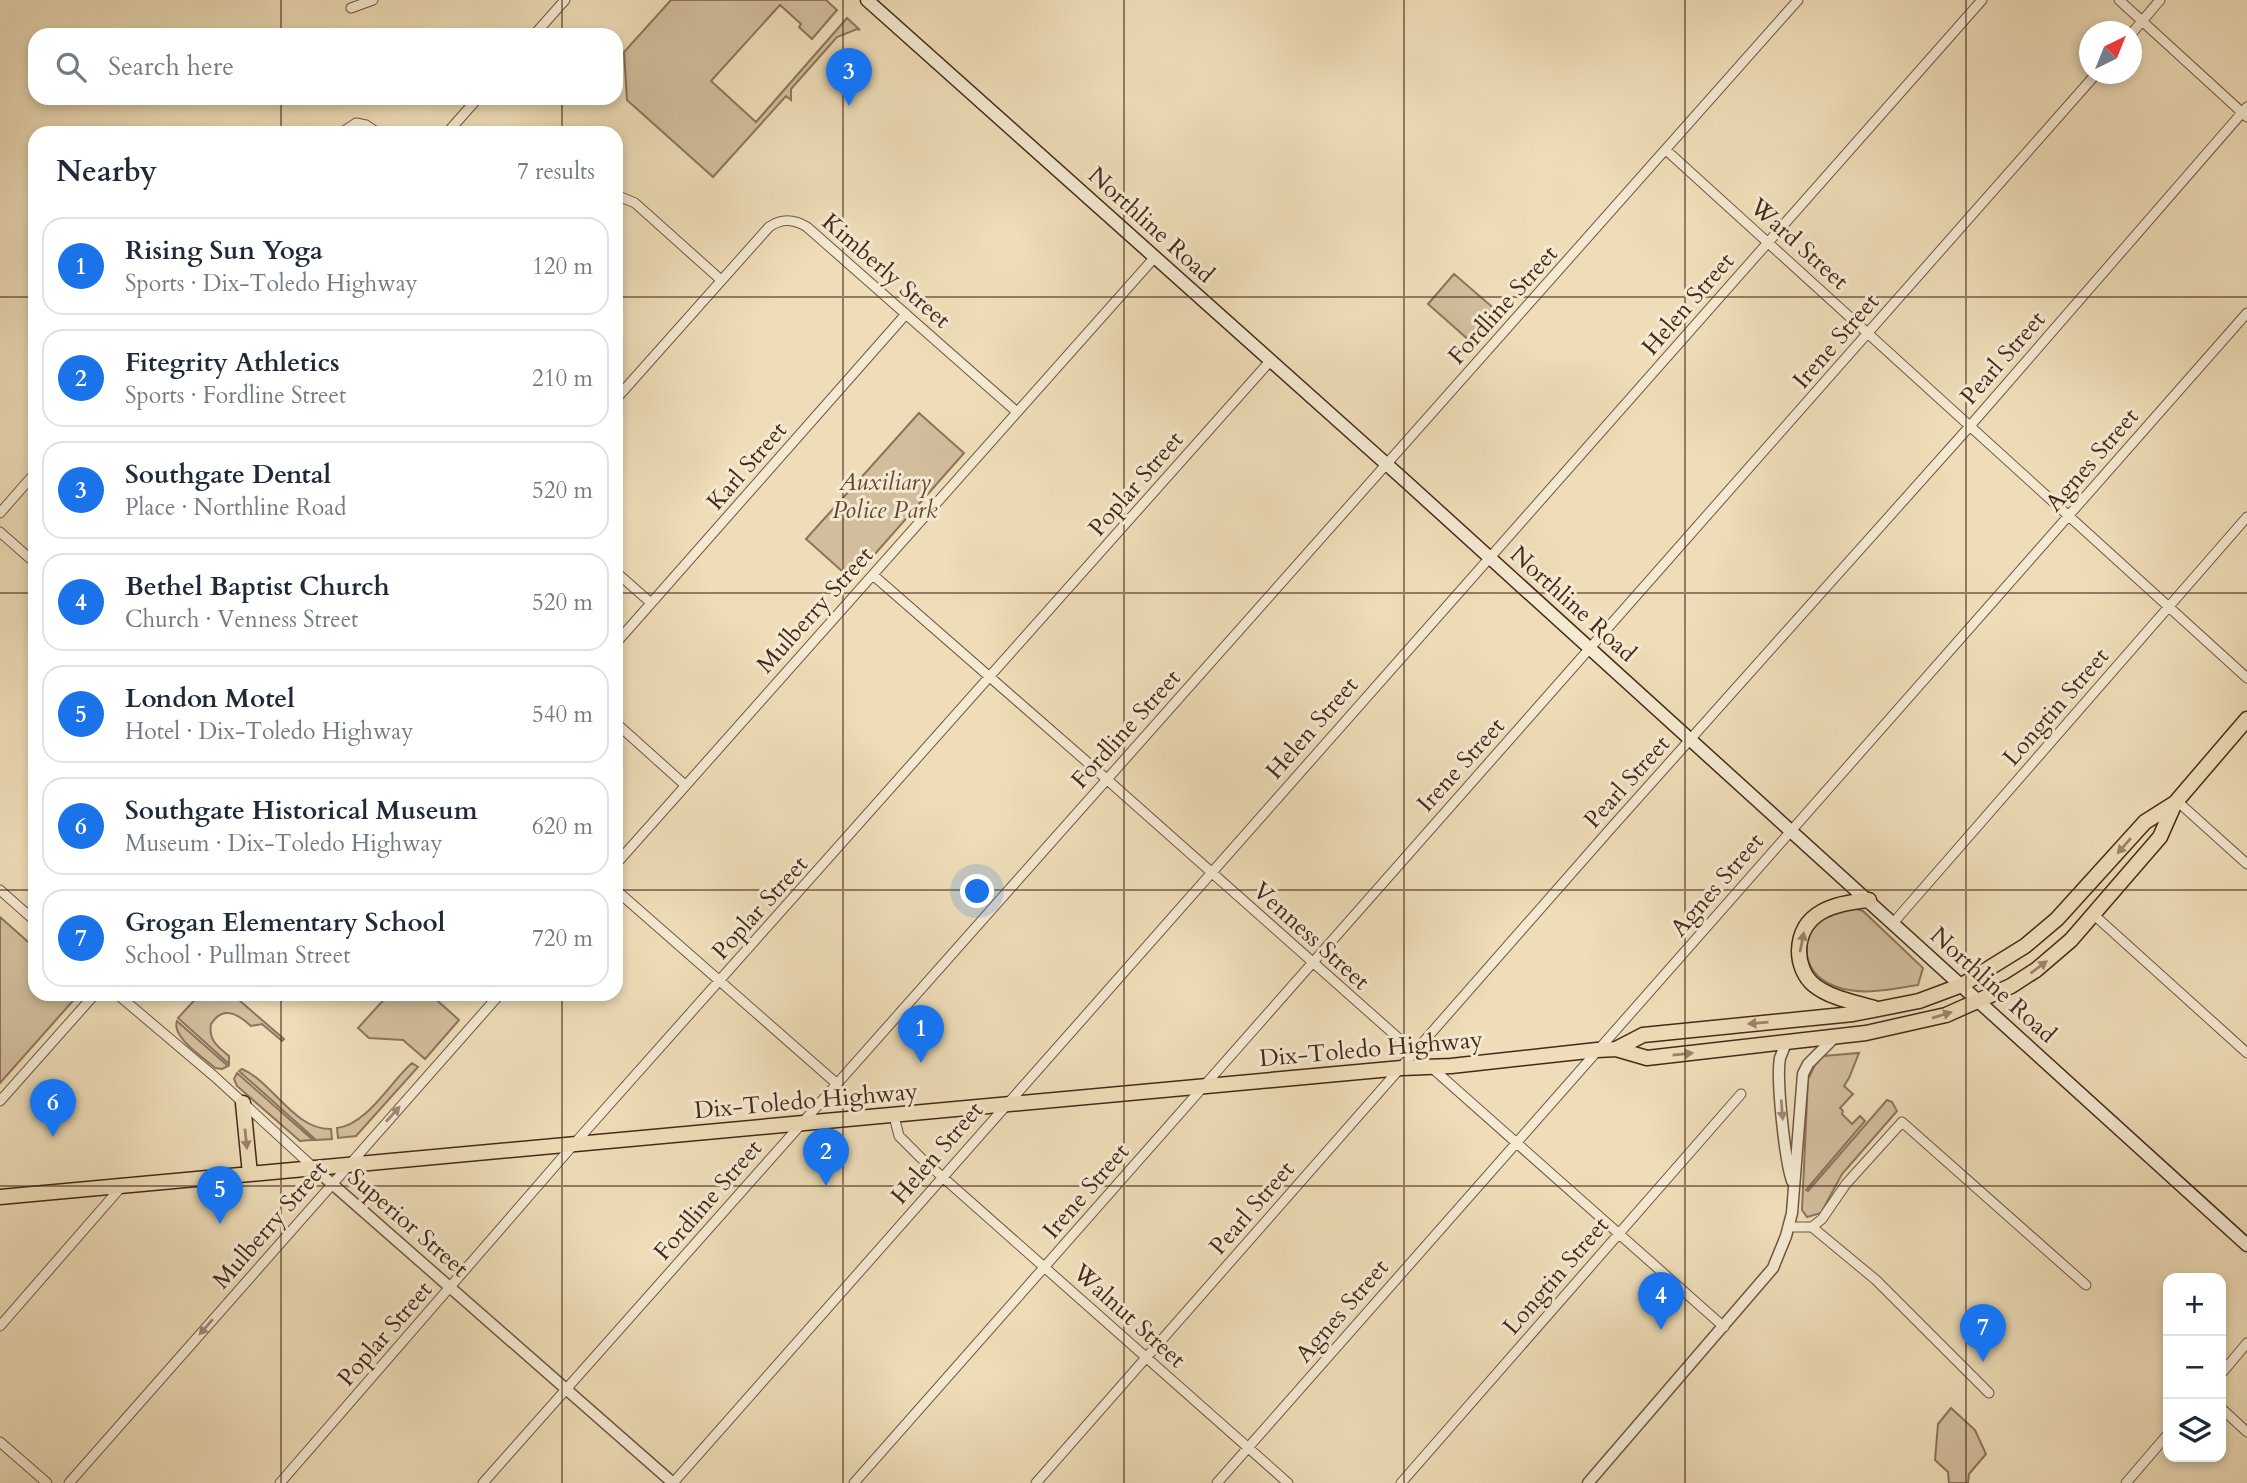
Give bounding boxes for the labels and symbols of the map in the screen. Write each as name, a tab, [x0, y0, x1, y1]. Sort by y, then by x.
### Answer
north arrow	[2079, 21, 2142, 84]
pin: 3	[826, 48, 872, 106]
street label: Northline Road	[1081, 159, 1221, 291]
street label: Ward Street	[1742, 190, 1856, 298]
street label: Kimberly Street	[815, 206, 958, 336]
street label: Fordline Street	[1441, 238, 1566, 372]
street label: Helen Street	[1634, 245, 1742, 362]
street label: Irene Street	[1785, 286, 1887, 396]
street label: Pearl Street	[1953, 304, 2053, 412]
street label: Agnes Street	[2038, 401, 2146, 519]
street label: Karl Street	[699, 414, 795, 517]
street label: Poplar Street	[1081, 424, 1191, 544]
park label: Auxiliary Police Park	[832, 466, 938, 527]
street label: Northline Road	[1503, 538, 1643, 670]
street label: Mulberry Street	[749, 539, 881, 681]
street label: Longtin Street	[1995, 640, 2117, 773]
street label: Fordline Street	[1064, 662, 1189, 796]
street label: Helen Street	[1258, 669, 1366, 786]
street label: Irene Street	[1410, 710, 1513, 819]
street label: Pearl Street	[1576, 728, 1678, 836]
street label: Agnes Street	[1663, 826, 1771, 944]
one-way arrow	[2116, 837, 2132, 855]
street label: Poplar Street	[704, 849, 816, 967]
your location	[960, 874, 994, 908]
street label: Venness Street	[1245, 875, 1377, 998]
street label: Northline Road	[1923, 919, 2063, 1051]
one-way arrow	[1796, 931, 1807, 953]
one-way arrow	[2030, 959, 2048, 974]
pin: 1	[898, 1005, 944, 1063]
one-way arrow	[1932, 1010, 1953, 1020]
one-way arrow	[1747, 1018, 1769, 1029]
street label: Dix-Toledo Highway	[1258, 1023, 1485, 1075]
one-way arrow	[1672, 1049, 1694, 1060]
street label: Dix-Toledo Highway	[693, 1075, 920, 1127]
pin: 6	[30, 1079, 76, 1137]
street label: Helen Street	[883, 1094, 991, 1211]
one-way arrow	[1777, 1099, 1788, 1121]
one-way arrow	[385, 1106, 400, 1123]
one-way arrow	[241, 1128, 252, 1150]
pin: 2	[803, 1128, 849, 1186]
street label: Fordline Street	[646, 1132, 770, 1267]
street label: Irene Street	[1035, 1136, 1137, 1246]
street label: Mulberry Street	[205, 1153, 335, 1296]
street label: Pearl Street	[1202, 1154, 1302, 1262]
street label: Superior Street	[340, 1161, 476, 1285]
pin: 5	[197, 1166, 243, 1224]
street label: Longtin Street	[1495, 1209, 1617, 1342]
street label: Agnes Street	[1288, 1252, 1396, 1370]
street label: Walnut Street	[1065, 1256, 1193, 1376]
pin: 4	[1638, 1272, 1684, 1330]
street label: Poplar Street	[330, 1274, 440, 1394]
pin: 7	[1960, 1304, 2006, 1362]
one-way arrow	[199, 1319, 214, 1336]

